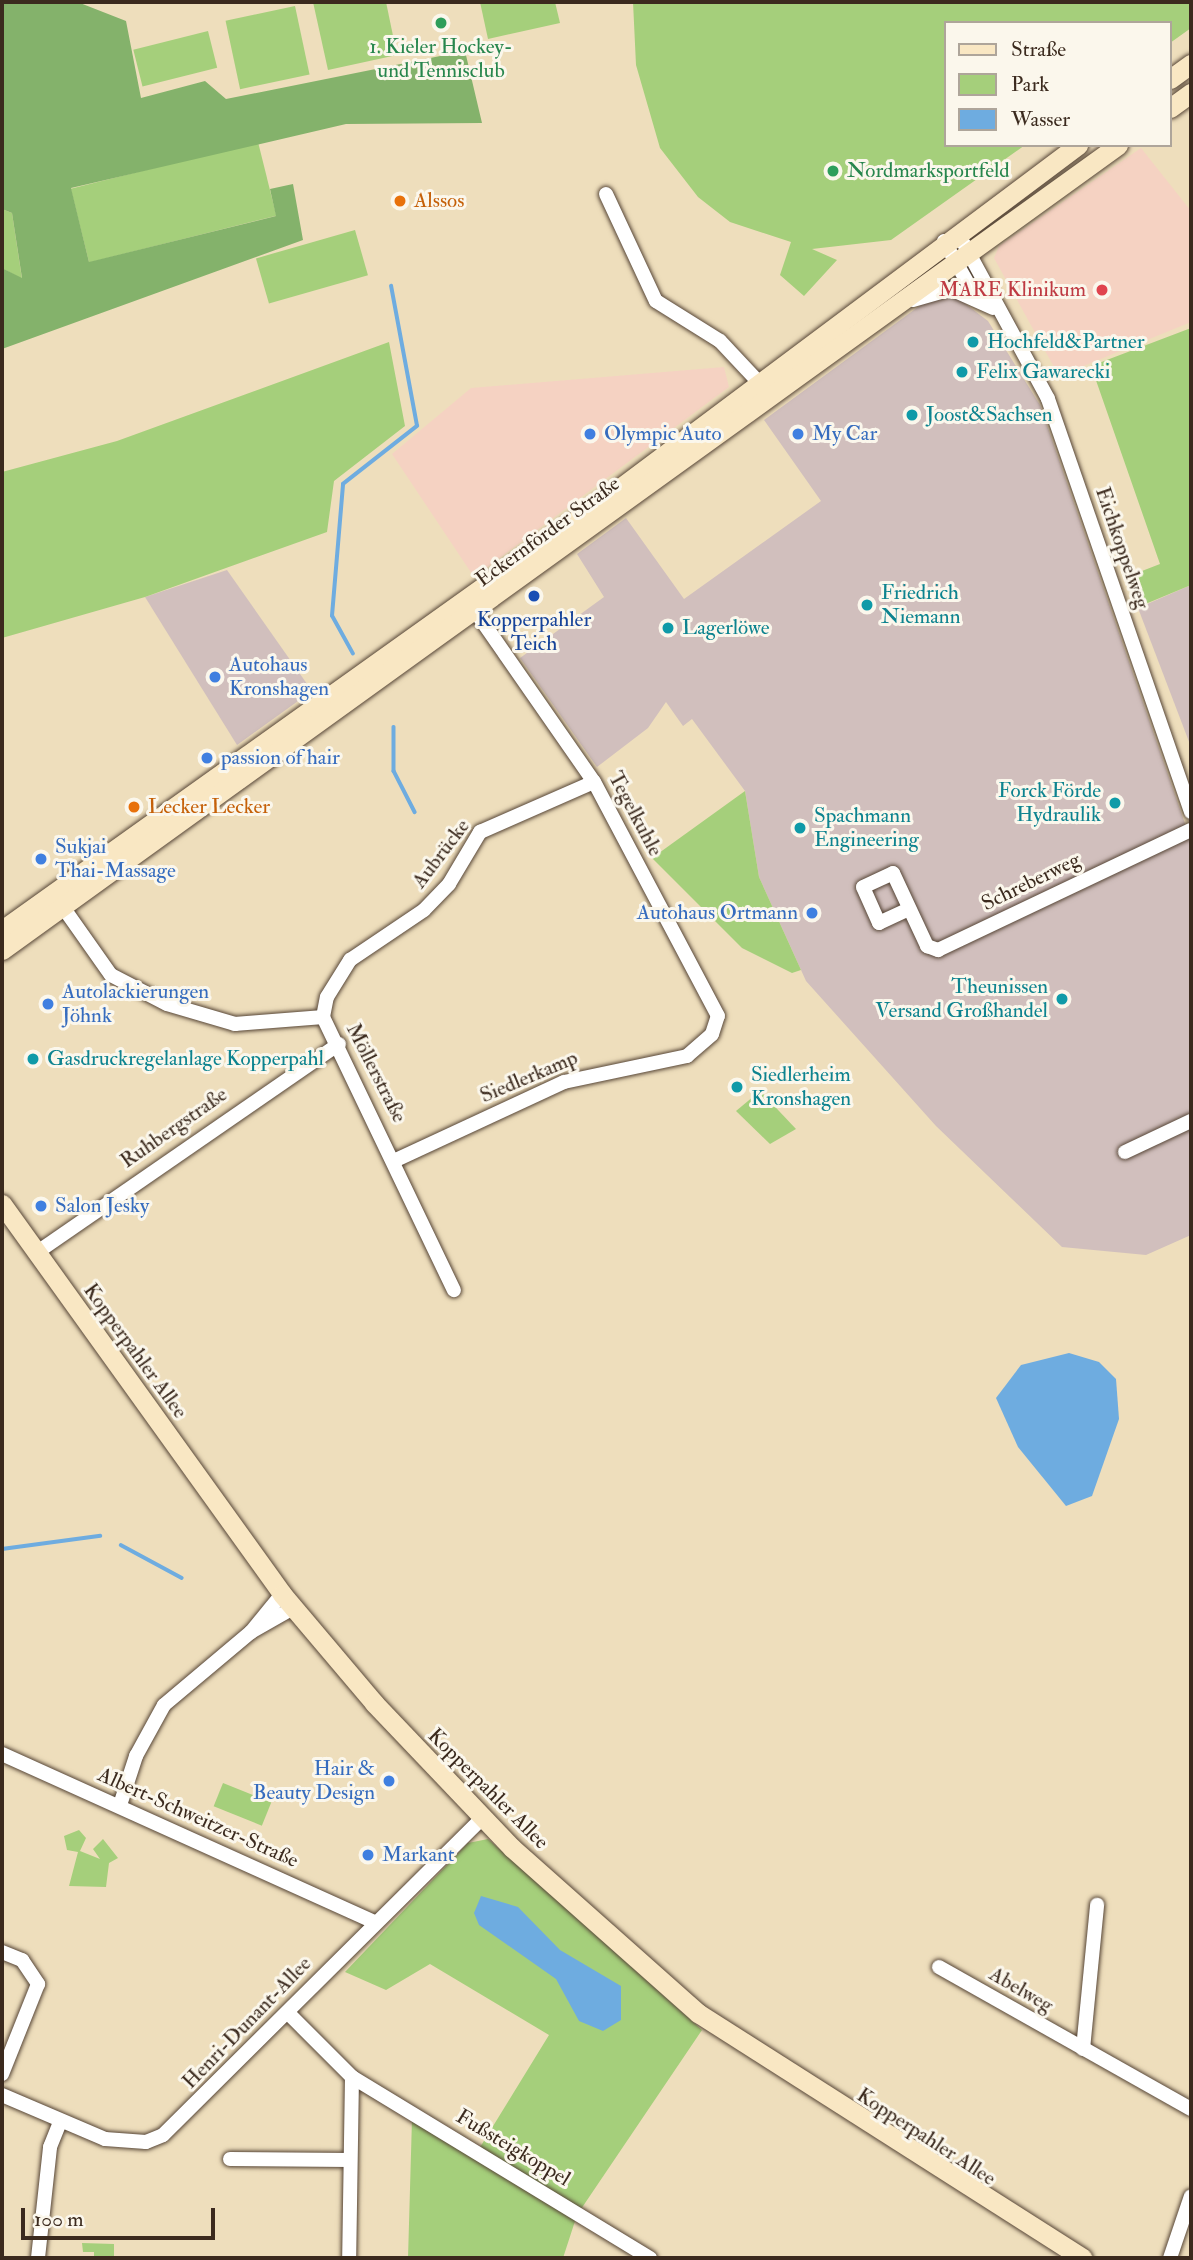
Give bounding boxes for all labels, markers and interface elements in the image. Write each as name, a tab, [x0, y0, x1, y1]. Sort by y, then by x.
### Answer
marker: 1. Kieler Hockey- und Tennisclub	[433, 15, 449, 31]
legend	[944, 21, 1172, 147]
place label: 1. Kieler Hockey- und Tennisclub	[369, 34, 513, 84]
text: Straße	[1011, 36, 1066, 63]
text: Park	[1011, 71, 1049, 98]
text: Wasser	[1011, 106, 1070, 133]
place label: Nordmarksportfeld	[847, 158, 1010, 184]
marker: Nordmarksportfeld	[825, 163, 841, 179]
place label: Alssos	[414, 188, 464, 214]
marker: Alssos	[392, 193, 408, 209]
place label: MARE Klinikum	[939, 277, 1086, 303]
marker: MARE Klinikum	[1092, 280, 1112, 300]
place label: Hochfeld&Partner	[987, 329, 1145, 355]
marker: Hochfeld&Partner	[965, 334, 981, 350]
place label: Felix Gawarecki	[976, 359, 1110, 385]
marker: Felix Gawarecki	[954, 364, 970, 380]
place label: Joost&Sachsen	[926, 402, 1052, 428]
marker: Joost&Sachsen	[904, 407, 920, 423]
place label: Olympic Auto	[604, 421, 722, 447]
place label: My Car	[812, 421, 877, 447]
marker: Olympic Auto	[582, 426, 598, 442]
marker: My Car	[790, 426, 806, 442]
street label: Eckernförder Straße	[471, 471, 625, 593]
street label: Eichkoppelweg	[1089, 484, 1155, 612]
place label: Friedrich Niemann	[881, 580, 961, 630]
marker: Kopperpahler Teich	[526, 588, 542, 604]
marker: Friedrich Niemann	[859, 597, 875, 613]
place label: Kopperpahler Teich	[477, 607, 591, 657]
place label: Lagerlöwe	[682, 615, 770, 641]
marker: Lagerlöwe	[660, 620, 676, 636]
place label: Autohaus Kronshagen	[229, 652, 329, 702]
marker: Autohaus Kronshagen	[207, 669, 223, 685]
place label: passion of hair	[221, 745, 340, 771]
marker: passion of hair	[199, 750, 215, 766]
street label: Tegelkuhle	[602, 767, 668, 861]
place label: Forck Förde Hydraulik	[998, 778, 1101, 828]
place label: Lecker Lecker	[148, 794, 270, 820]
marker: Forck Förde Hydraulik	[1107, 795, 1123, 811]
marker: Lecker Lecker	[126, 799, 142, 815]
place label: Spachmann Engineering	[814, 803, 919, 853]
street label: Aubrücke	[407, 814, 475, 894]
marker: Spachmann Engineering	[792, 820, 808, 836]
place label: Sukjai Thai-Massage	[55, 834, 176, 884]
street label: Schreberweg	[978, 847, 1084, 917]
marker: Sukjai Thai-Massage	[33, 851, 49, 867]
place label: Autohaus Ortmann	[637, 900, 798, 926]
marker: Autohaus Ortmann	[804, 905, 820, 921]
place label: Theunissen Versand Großhandel	[875, 974, 1048, 1024]
place label: Autolackierungen Jöhnk	[62, 979, 209, 1029]
marker: Theunissen Versand Großhandel	[1054, 991, 1070, 1007]
marker: Autolackierungen Jöhnk	[40, 996, 56, 1012]
street label: Möllerstraße	[340, 1019, 412, 1127]
street label: Siedlerkamp	[476, 1045, 582, 1109]
place label: Gasdruckregelanlage Kopperpahl	[47, 1046, 324, 1072]
marker: Gasdruckregelanlage Kopperpahl	[25, 1051, 41, 1067]
place label: Siedlerheim Kronshagen	[751, 1062, 851, 1112]
marker: Siedlerheim Kronshagen	[729, 1079, 745, 1095]
street label: Ruhbergstraße	[116, 1082, 232, 1174]
place label: Salon Jesky	[55, 1193, 149, 1219]
marker: Salon Jesky	[33, 1198, 49, 1214]
street label: Kopperpahler Allee	[78, 1279, 192, 1423]
street label: Kopperpahler Allee	[422, 1723, 554, 1855]
place label: Hair & Beauty Design	[253, 1756, 375, 1806]
street label: Albert-Schweitzer-Straße	[94, 1762, 302, 1874]
marker: Hair & Beauty Design	[381, 1773, 397, 1789]
place label: Markant	[382, 1842, 455, 1868]
marker: Markant	[360, 1847, 376, 1863]
street label: Henri-Dunant-Allee	[177, 1952, 317, 2094]
street label: Abelweg	[985, 1962, 1057, 2018]
street label: Kopperpahler Allee	[852, 2083, 1000, 2191]
street label: Fußsteigkoppel	[451, 2104, 575, 2192]
scale bar	[24, 2194, 219, 2238]
text: 100 m	[34, 2206, 84, 2233]

